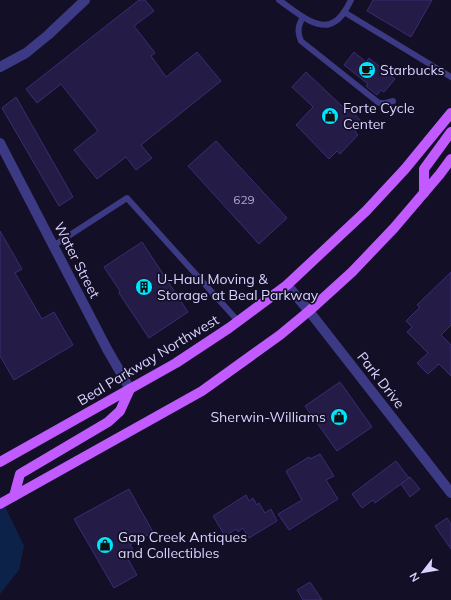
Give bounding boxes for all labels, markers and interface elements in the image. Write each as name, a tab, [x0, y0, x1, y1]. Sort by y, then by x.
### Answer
cafe icon: Starbucks	[357, 60, 377, 80]
place label: Starbucks	[380, 61, 445, 79]
place label: Forte Cycle Center	[343, 99, 415, 133]
shop icon: Forte Cycle Center	[320, 106, 340, 126]
house number: 629	[233, 192, 255, 207]
street label: Water Street	[50, 219, 104, 301]
place label: U-Haul Moving & Storage at Beal Parkway	[157, 270, 319, 304]
building icon: U-Haul Moving & Storage at Beal Parkway	[134, 277, 154, 297]
street label: Beal Parkway Northwest	[74, 311, 222, 409]
street label: Park Drive	[353, 348, 409, 412]
shop icon: Sherwin-Williams	[329, 407, 349, 427]
place label: Sherwin-Williams	[210, 408, 326, 426]
place label: Gap Creek Antiques and Collectibles	[118, 528, 247, 562]
shop icon: Gap Creek Antiques and Collectibles	[95, 535, 115, 555]
north arrow	[403, 552, 443, 592]
text: N	[406, 570, 423, 584]

